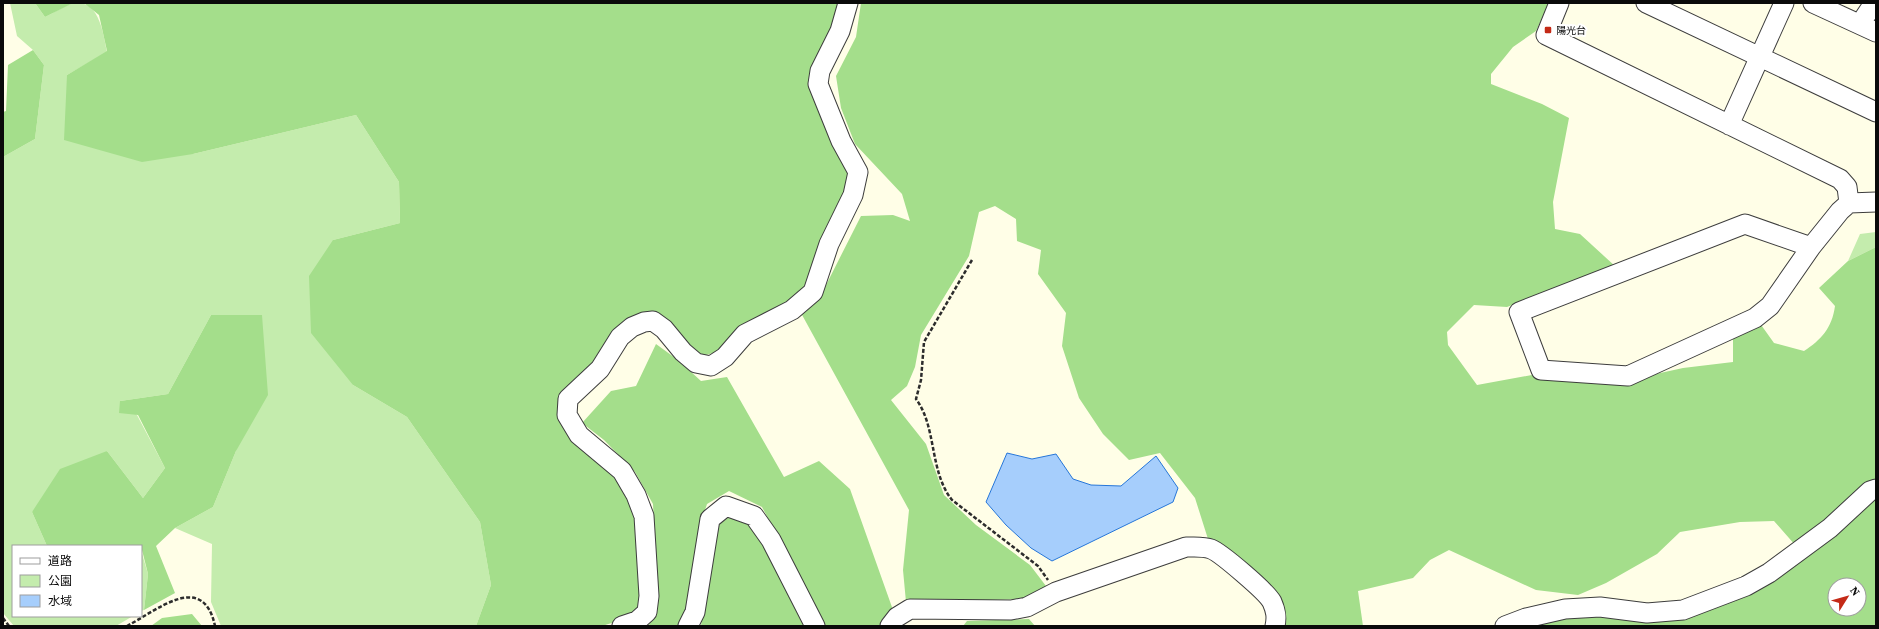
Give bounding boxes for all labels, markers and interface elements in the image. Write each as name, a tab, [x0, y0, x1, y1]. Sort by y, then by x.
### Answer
place label: 陽光台	[1556, 24, 1586, 37]
marker: 陽光台	[1543, 25, 1553, 35]
legend	[12, 545, 142, 617]
text: 道路	[48, 553, 72, 569]
text: 公園	[48, 573, 72, 589]
north arrow	[1827, 577, 1867, 617]
text: N	[1846, 584, 1863, 599]
text: 水域	[48, 593, 72, 609]

